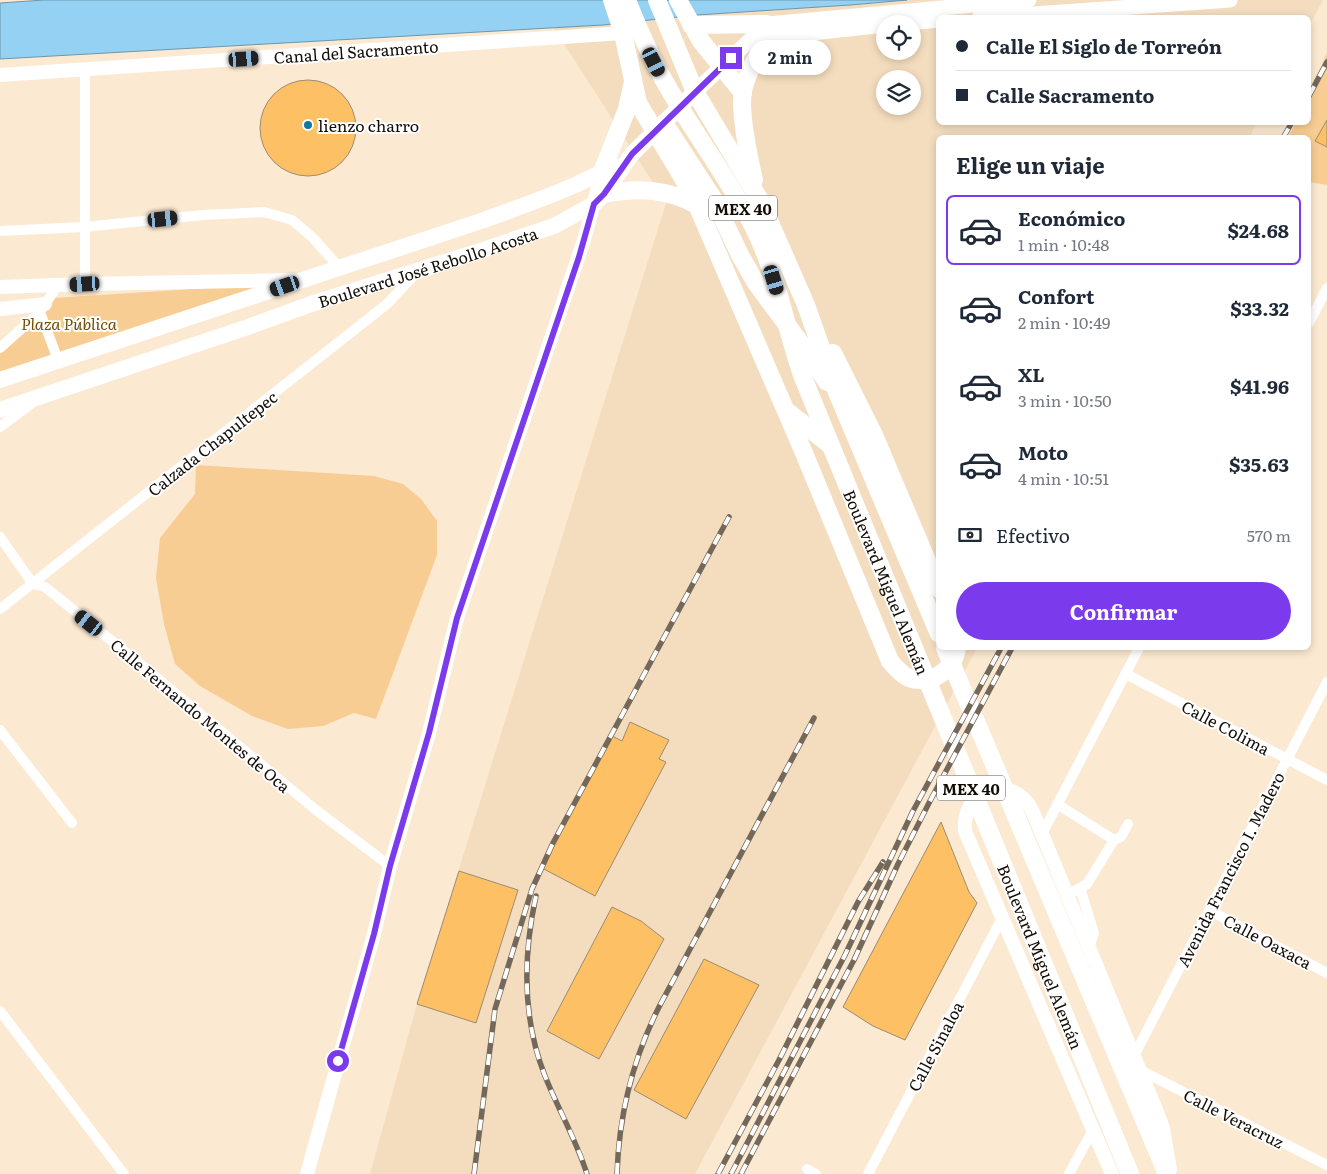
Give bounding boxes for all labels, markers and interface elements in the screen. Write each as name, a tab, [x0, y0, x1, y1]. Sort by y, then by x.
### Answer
map controls	[876, 15, 921, 115]
button: locate	[876, 15, 921, 60]
text: Calle El Siglo de Torreón	[986, 32, 1222, 60]
street label: Canal del Sacramento	[273, 33, 439, 69]
callout: 2 min	[748, 40, 831, 76]
car	[640, 45, 667, 79]
text: 2 min	[768, 45, 812, 69]
route end	[720, 47, 742, 69]
car	[228, 50, 259, 68]
button: layers	[876, 70, 921, 115]
text: Calle Sacramento	[986, 81, 1154, 109]
place label: lienzo charro	[318, 113, 419, 137]
marker: lienzo charro	[302, 119, 314, 131]
text: Elige un viaje	[956, 148, 1105, 181]
road number: MEX 40	[709, 196, 777, 220]
text: Económico	[1018, 204, 1125, 232]
icon: car	[958, 208, 1003, 253]
car	[147, 210, 178, 228]
text: $24.68	[1227, 216, 1289, 244]
street label: Boulevard José Rebollo Acosta	[315, 220, 541, 313]
text: 1 min · 10:48	[1018, 232, 1109, 256]
car	[762, 263, 785, 297]
car	[268, 274, 301, 298]
car	[69, 276, 100, 292]
text: Confort	[1018, 282, 1094, 310]
icon: car	[958, 286, 1003, 331]
text: $33.32	[1230, 294, 1289, 322]
text: 2 min · 10:49	[1018, 310, 1110, 334]
park label: Plaza Pública	[21, 311, 118, 335]
text: XL	[1018, 360, 1045, 388]
icon: car	[958, 364, 1003, 409]
text: $41.96	[1230, 372, 1289, 400]
street label: Calzada Chapultepec	[142, 385, 282, 501]
text: 3 min · 10:50	[1018, 388, 1112, 412]
text: Moto	[1018, 438, 1068, 466]
icon: car	[958, 442, 1003, 487]
text: $35.63	[1229, 450, 1289, 478]
text: 4 min · 10:51	[1018, 466, 1109, 490]
street label: Boulevard Miguel Alemán	[838, 486, 936, 678]
icon: cash	[956, 521, 984, 549]
text: Efectivo	[996, 521, 1070, 549]
text: 570 m	[1247, 523, 1291, 547]
button: Confirmar	[956, 582, 1291, 640]
car	[72, 608, 105, 638]
street label: Calle Fernando Montes de Oca	[106, 632, 296, 798]
street label: Calle Colima	[1178, 694, 1275, 761]
street label: Avenida Francisco I. Madero	[1170, 767, 1290, 971]
road number: MEX 40	[937, 776, 1005, 800]
street label: Boulevard Miguel Alemán	[992, 860, 1090, 1053]
street label: Calle Oaxaca	[1220, 908, 1317, 974]
street label: Calle Sinaloa	[901, 996, 969, 1095]
route start	[327, 1050, 349, 1072]
street label: Calle Veracruz	[1180, 1082, 1288, 1154]

